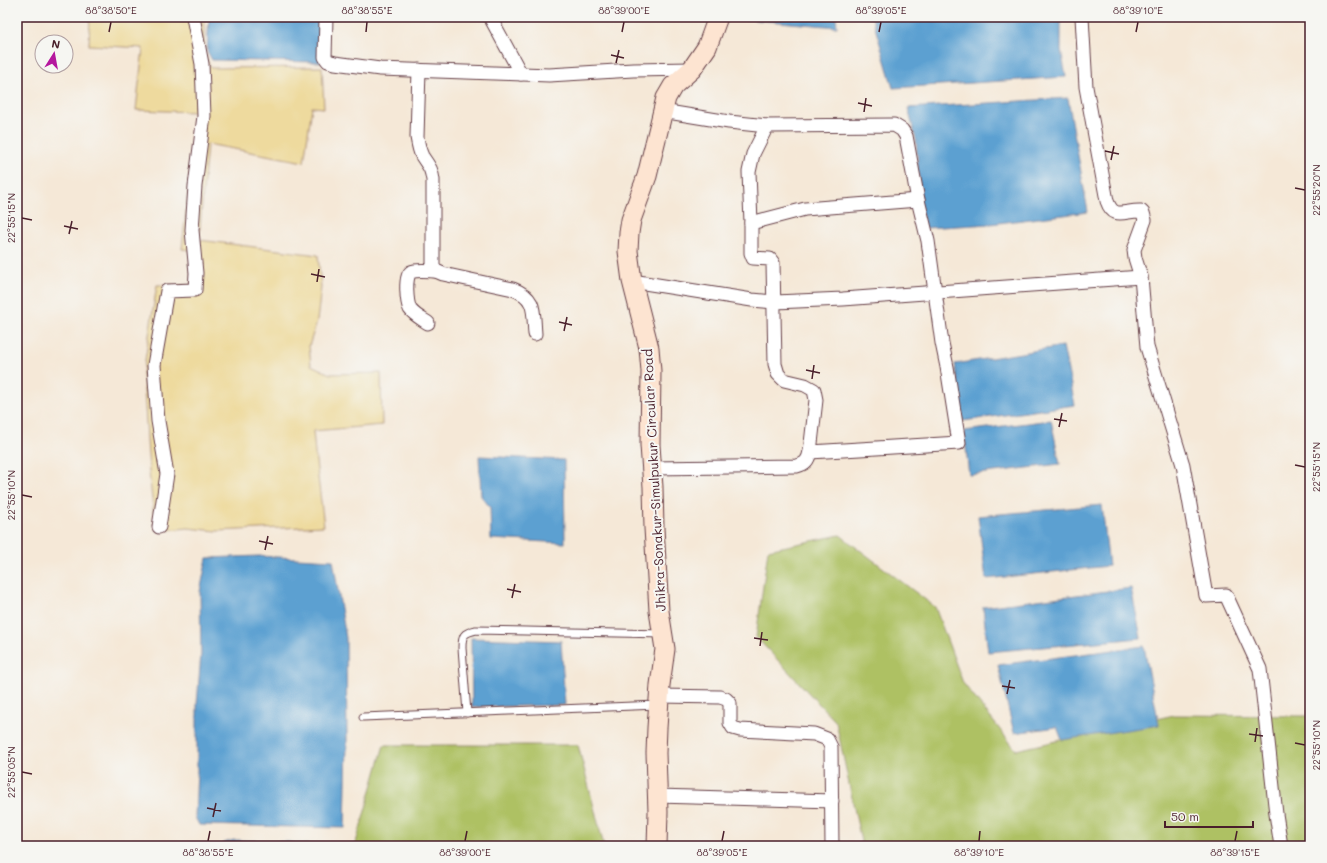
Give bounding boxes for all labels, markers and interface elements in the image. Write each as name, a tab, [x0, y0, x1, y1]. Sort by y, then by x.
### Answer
text: 88°38'50"E	[85, 3, 137, 17]
text: 88°38'55"E	[342, 3, 393, 17]
text: 88°39'00"E	[598, 3, 650, 17]
text: 88°39'05"E	[855, 3, 907, 17]
text: 88°39'10"E	[1113, 3, 1163, 17]
north arrow	[34, 34, 74, 74]
text: N	[50, 36, 62, 52]
text: 22°55'20"N	[1309, 164, 1323, 216]
text: 22°55'15"N	[4, 193, 18, 243]
street label: Jhikra-Sonakur-Simulpukur Circular Road	[638, 348, 669, 612]
text: 22°55'15"N	[1309, 442, 1323, 492]
text: 22°55'10"N	[4, 470, 18, 520]
text: 22°55'10"N	[1309, 720, 1323, 770]
text: 22°55'05"N	[4, 746, 18, 798]
scale bar	[1165, 803, 1253, 829]
text: 50 m	[1171, 808, 1199, 824]
text: 88°38'55"E	[183, 845, 234, 859]
text: 88°39'00"E	[439, 845, 491, 859]
text: 88°39'05"E	[696, 845, 748, 859]
text: 88°39'10"E	[954, 845, 1004, 859]
text: 88°39'15"E	[1210, 845, 1260, 859]

